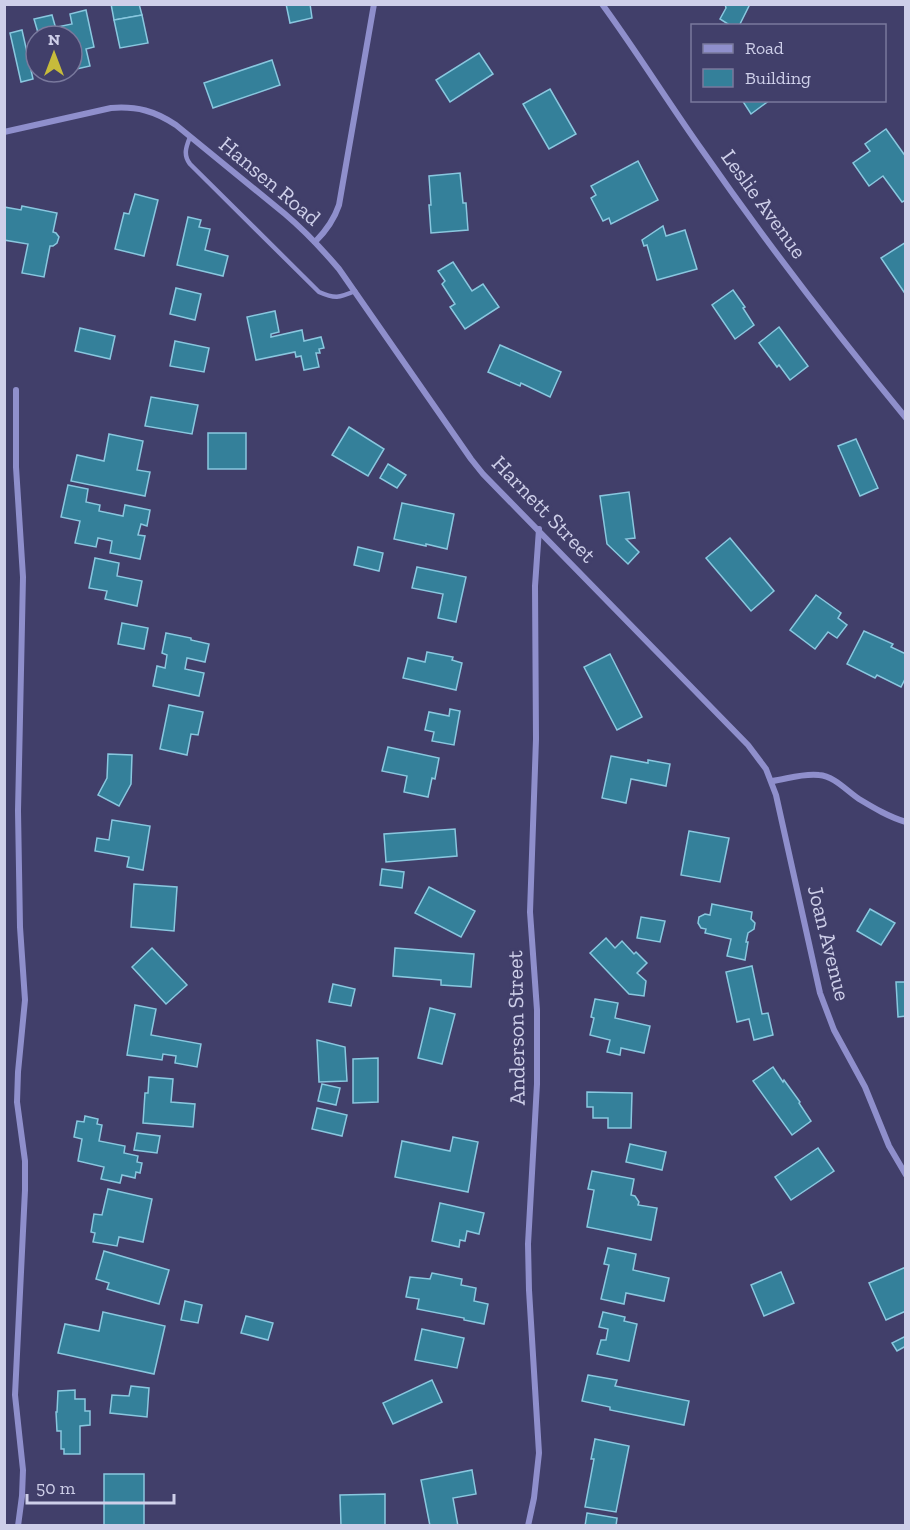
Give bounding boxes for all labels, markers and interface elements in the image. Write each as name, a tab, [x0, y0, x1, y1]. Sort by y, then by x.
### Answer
north arrow	[24, 24, 84, 84]
legend	[691, 24, 886, 102]
text: N	[48, 30, 60, 49]
text: Road	[745, 37, 784, 59]
text: Building	[745, 67, 811, 89]
street label: Hansen Road	[214, 131, 326, 231]
street label: Leslie Avenue	[715, 144, 813, 264]
street label: Harnett Street	[486, 450, 602, 569]
street label: Joan Avenue	[802, 882, 856, 1004]
street label: Anderson Street	[501, 949, 531, 1106]
scale bar	[27, 1467, 174, 1505]
text: 50 m	[36, 1477, 76, 1499]

